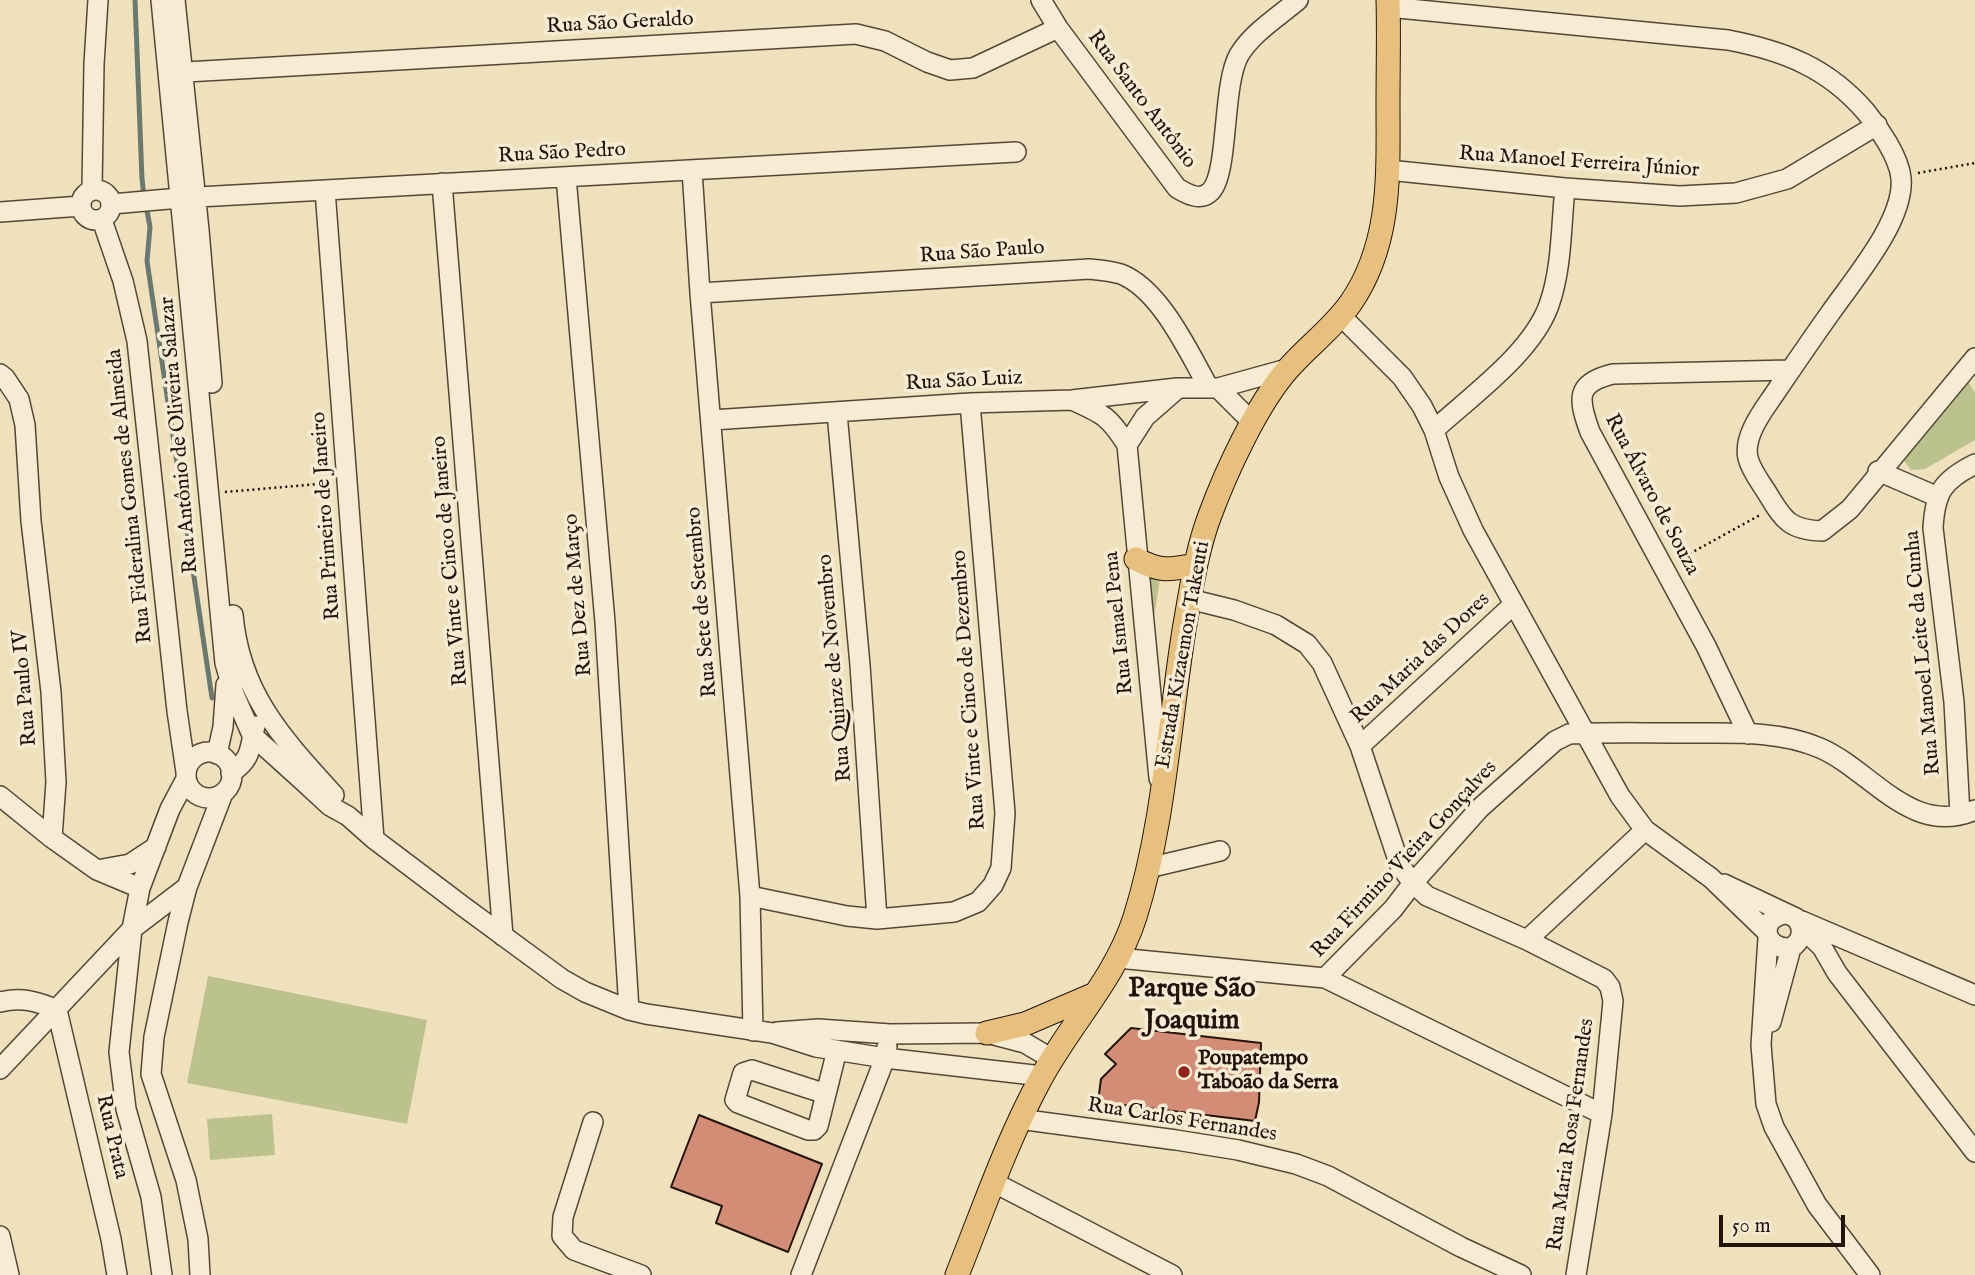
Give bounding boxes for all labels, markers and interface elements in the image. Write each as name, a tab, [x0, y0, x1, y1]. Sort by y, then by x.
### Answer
street label: Rua São Geraldo	[546, 8, 694, 40]
street label: Rua Santo Antônio	[1081, 26, 1201, 174]
street label: Rua São Pedro	[497, 138, 627, 170]
street label: Rua Manoel Ferreira Júnior	[1458, 142, 1700, 184]
street label: Rua São Paulo	[919, 236, 1045, 270]
street label: Rua Antônio de Oliveira Salazar	[155, 296, 205, 574]
street label: Rua Fideralina Gomes de Almeida	[103, 348, 159, 644]
street label: Rua São Luiz	[905, 366, 1023, 398]
street label: Rua Álvaro de Souza	[1598, 410, 1704, 580]
street label: Rua Primeiro de Janeiro	[307, 411, 347, 621]
street label: Rua Vinte e Cinco de Janeiro	[428, 435, 474, 687]
street label: Rua Sete de Setembro	[682, 506, 724, 698]
street label: Rua Dez de Março	[559, 512, 599, 678]
street label: Rua Manoel Leite da Cunha	[1901, 530, 1947, 776]
street label: Estrada Kizaemon Takeuti	[1152, 539, 1216, 771]
street label: Rua Vinte e Cinco de Dezembro	[948, 549, 992, 831]
street label: Rua Ismael Pena	[1100, 550, 1140, 696]
street label: Rua Quinze de Novembro	[813, 553, 859, 783]
street label: Rua Maria das Dores	[1346, 588, 1496, 730]
street label: Rua Paulo IV	[8, 629, 44, 747]
street label: Rua Firmino Vieira Gonçalves	[1307, 756, 1503, 964]
district label: Parque São Joaquim	[1128, 973, 1256, 1039]
street label: Rua Maria Rosa Fernandes	[1543, 1017, 1601, 1253]
place label: Poupatempo Taboão da Serra	[1198, 1047, 1338, 1097]
marker: Poupatempo Taboão da Serra	[1176, 1064, 1192, 1080]
street label: Rua Prata	[89, 1092, 133, 1182]
street label: Rua Carlos Fernandes	[1086, 1094, 1278, 1148]
scale bar	[1723, 1202, 1849, 1246]
text: 50 m	[1732, 1213, 1771, 1240]

